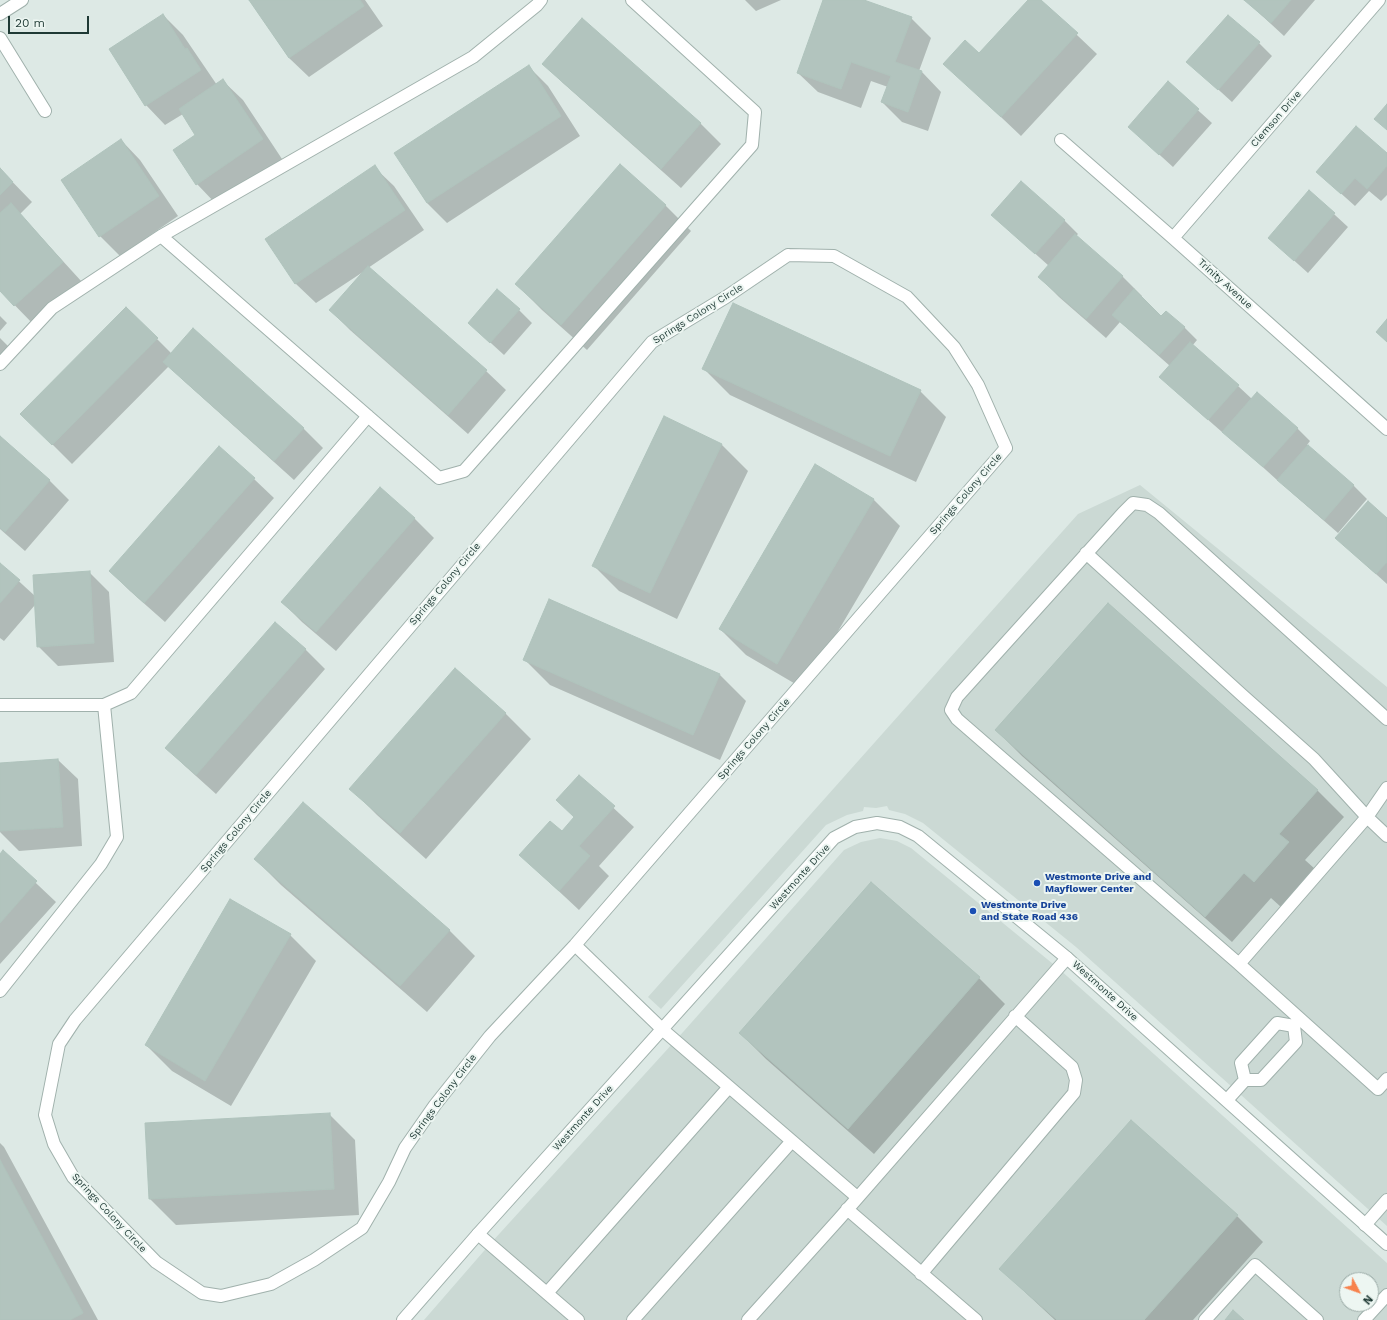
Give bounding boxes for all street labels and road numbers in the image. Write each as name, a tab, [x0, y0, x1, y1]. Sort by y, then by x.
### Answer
street label: Clemson Drive	[1248, 88, 1304, 150]
street label: Trinity Avenue	[1195, 256, 1255, 312]
street label: Springs Colony Circle	[651, 281, 745, 347]
street label: Springs Colony Circle	[927, 451, 1005, 537]
street label: Springs Colony Circle	[407, 540, 483, 628]
street label: Springs Colony Circle	[715, 696, 793, 782]
street label: Springs Colony Circle	[198, 787, 274, 875]
street label: Westmonte Drive	[767, 842, 833, 912]
street label: Westmonte Drive	[1070, 958, 1140, 1024]
street label: Springs Colony Circle	[407, 1052, 479, 1142]
street label: Westmonte Drive	[550, 1083, 616, 1153]
street label: Springs Colony Circle	[69, 1171, 149, 1255]

